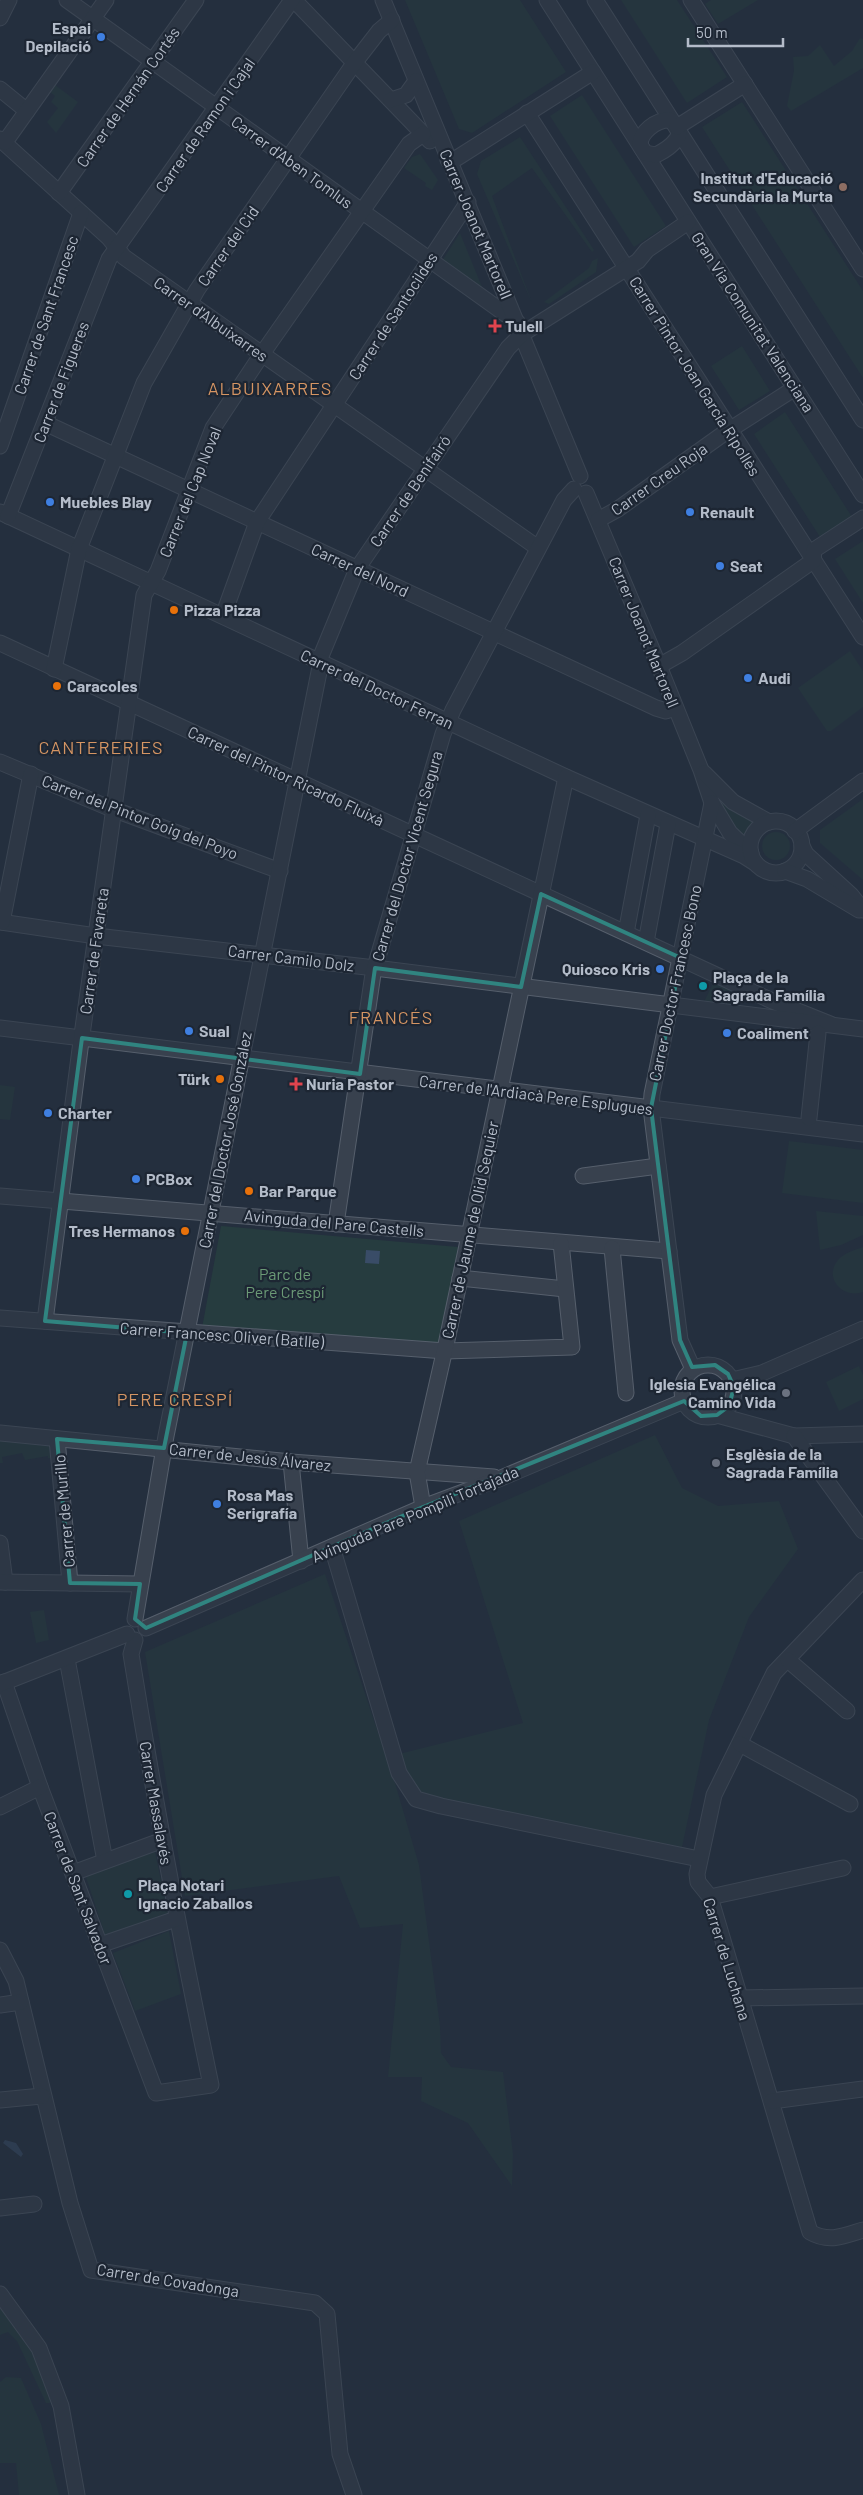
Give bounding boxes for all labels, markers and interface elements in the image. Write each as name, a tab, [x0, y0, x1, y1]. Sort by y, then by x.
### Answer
scale bar	[688, 15, 783, 47]
place label: Espai Depilació	[25, 18, 91, 55]
street label: Carrer de Hernán Cortés	[72, 23, 183, 171]
text: 50 m	[696, 23, 728, 41]
marker: Espai Depilació	[95, 31, 107, 43]
street label: Carrer de Ramon i Cajal	[151, 54, 258, 196]
street label: Carrer d'Aben Tomlus	[228, 111, 357, 212]
street label: Carrer Joanot Martorell	[436, 146, 517, 302]
place label: Institut d'Educació Secundària la Murta	[693, 168, 833, 205]
marker: Institut d'Educació Secundària la Murta	[837, 181, 849, 193]
street label: Carrer del Cid	[193, 202, 262, 289]
street label: Gran Via Comunitat Valenciana	[688, 228, 819, 416]
street label: Carrer de Sant Francesc	[9, 233, 82, 397]
street label: Carrer de Santocildes	[344, 248, 441, 383]
street label: Carrer d'Albuixarres	[151, 272, 272, 365]
street label: Carrer Pintor Joan García Ripollès	[626, 272, 765, 479]
place label: Tulell	[505, 316, 543, 335]
street label: Carrer de Figueres	[29, 319, 92, 445]
marker: Tulell	[489, 320, 501, 332]
district label: ALBUIXARRES	[208, 377, 332, 399]
street label: Carrer del Cap Noval	[155, 424, 224, 560]
street label: Carrer de Benifairó	[365, 431, 454, 550]
street label: Carrer Creu Roja	[607, 438, 711, 519]
place label: Muebles Blay	[60, 492, 152, 511]
marker: Muebles Blay	[44, 496, 56, 508]
place label: Renault	[700, 502, 754, 521]
marker: Renault	[684, 506, 696, 518]
street label: Carrer del Nord	[309, 539, 412, 600]
street label: Carrer Joanot Martorell	[606, 554, 683, 710]
place label: Seat	[730, 556, 763, 575]
marker: Seat	[714, 560, 726, 572]
place label: Pizza Pizza	[184, 600, 261, 619]
marker: Pizza Pizza	[168, 604, 180, 616]
street label: Carrer del Doctor Ferran	[298, 645, 457, 732]
place label: Audi	[758, 668, 791, 687]
marker: Audi	[742, 672, 754, 684]
place label: Caracoles	[67, 676, 138, 695]
marker: Caracoles	[51, 680, 63, 692]
street label: Carrer del Pintor Ricardo Fluixà	[185, 722, 387, 829]
district label: CANTERERIES	[38, 736, 164, 758]
street label: Carrer del Doctor Vicent Segura	[367, 748, 446, 963]
street label: Carrer del Pintor Goig del Poyo	[39, 770, 241, 863]
street label: Carrer Doctor Francesc Bono	[644, 883, 705, 1083]
street label: Carrer de Favareta	[75, 886, 112, 1016]
street label: Carrer Camilo Dolz	[227, 940, 355, 975]
place label: Quiosco Kris	[562, 959, 650, 978]
marker: Quiosco Kris	[654, 963, 666, 975]
place label: Plaça de la Sagrada Família	[713, 967, 825, 1004]
marker: Plaça de la Sagrada Família	[697, 980, 709, 992]
district label: FRANCÉS	[349, 1006, 433, 1028]
place label: Sual	[199, 1021, 230, 1040]
place label: Coaliment	[737, 1023, 809, 1042]
marker: Sual	[183, 1025, 195, 1037]
marker: Coaliment	[721, 1027, 733, 1039]
street label: Carrer del Doctor José González	[194, 1030, 255, 1250]
place label: Türk	[178, 1069, 210, 1088]
street label: Carrer de l'Ardiacà Pere Esplugues	[418, 1071, 654, 1118]
marker: Türk	[214, 1073, 226, 1085]
place label: Nuria Pastor	[306, 1074, 394, 1093]
marker: Nuria Pastor	[290, 1078, 302, 1090]
place label: Charter	[58, 1103, 112, 1122]
marker: Charter	[42, 1107, 54, 1119]
street label: Carrer de Jaume de Olid Sequier	[437, 1119, 502, 1340]
place label: PCBox	[146, 1169, 193, 1188]
marker: PCBox	[130, 1173, 142, 1185]
place label: Bar Parque	[259, 1181, 337, 1200]
marker: Bar Parque	[243, 1185, 255, 1197]
street label: Avinguda del Pare Castells	[243, 1205, 425, 1240]
place label: Tres Hermanos	[68, 1221, 175, 1240]
marker: Tres Hermanos	[179, 1225, 191, 1237]
park label: Parc de Pere Crespí	[246, 1264, 325, 1301]
street label: Carrer Francesc Oliver (Batlle)	[119, 1318, 326, 1351]
place label: Iglesia Evangélica Camino Vida	[650, 1374, 776, 1411]
marker: Iglesia Evangélica Camino Vida	[780, 1387, 792, 1399]
district label: PERE CRESPÍ	[117, 1388, 233, 1410]
street label: Carrer de Jesús Álvarez	[168, 1439, 332, 1474]
place label: Esglèsia de la Sagrada Família	[726, 1444, 838, 1481]
street label: Carrer de Murillo	[49, 1454, 78, 1568]
marker: Esglèsia de la Sagrada Família	[710, 1457, 722, 1469]
street label: Avinguda Pare Pompili Tortajada	[309, 1461, 521, 1566]
place label: Rosa Mas Serigrafía	[227, 1485, 297, 1522]
marker: Rosa Mas Serigrafía	[211, 1498, 223, 1510]
street label: Carrer Massalavés	[136, 1740, 177, 1866]
street label: Carrer de Sant Salvador	[40, 1809, 117, 1967]
place label: Plaça Notari Ignacio Zaballos	[138, 1875, 253, 1912]
marker: Plaça Notari Ignacio Zaballos	[122, 1888, 134, 1900]
street label: Carrer de Luchana	[700, 1895, 755, 2022]
street label: Carrer de Covadonga	[96, 2259, 241, 2300]

